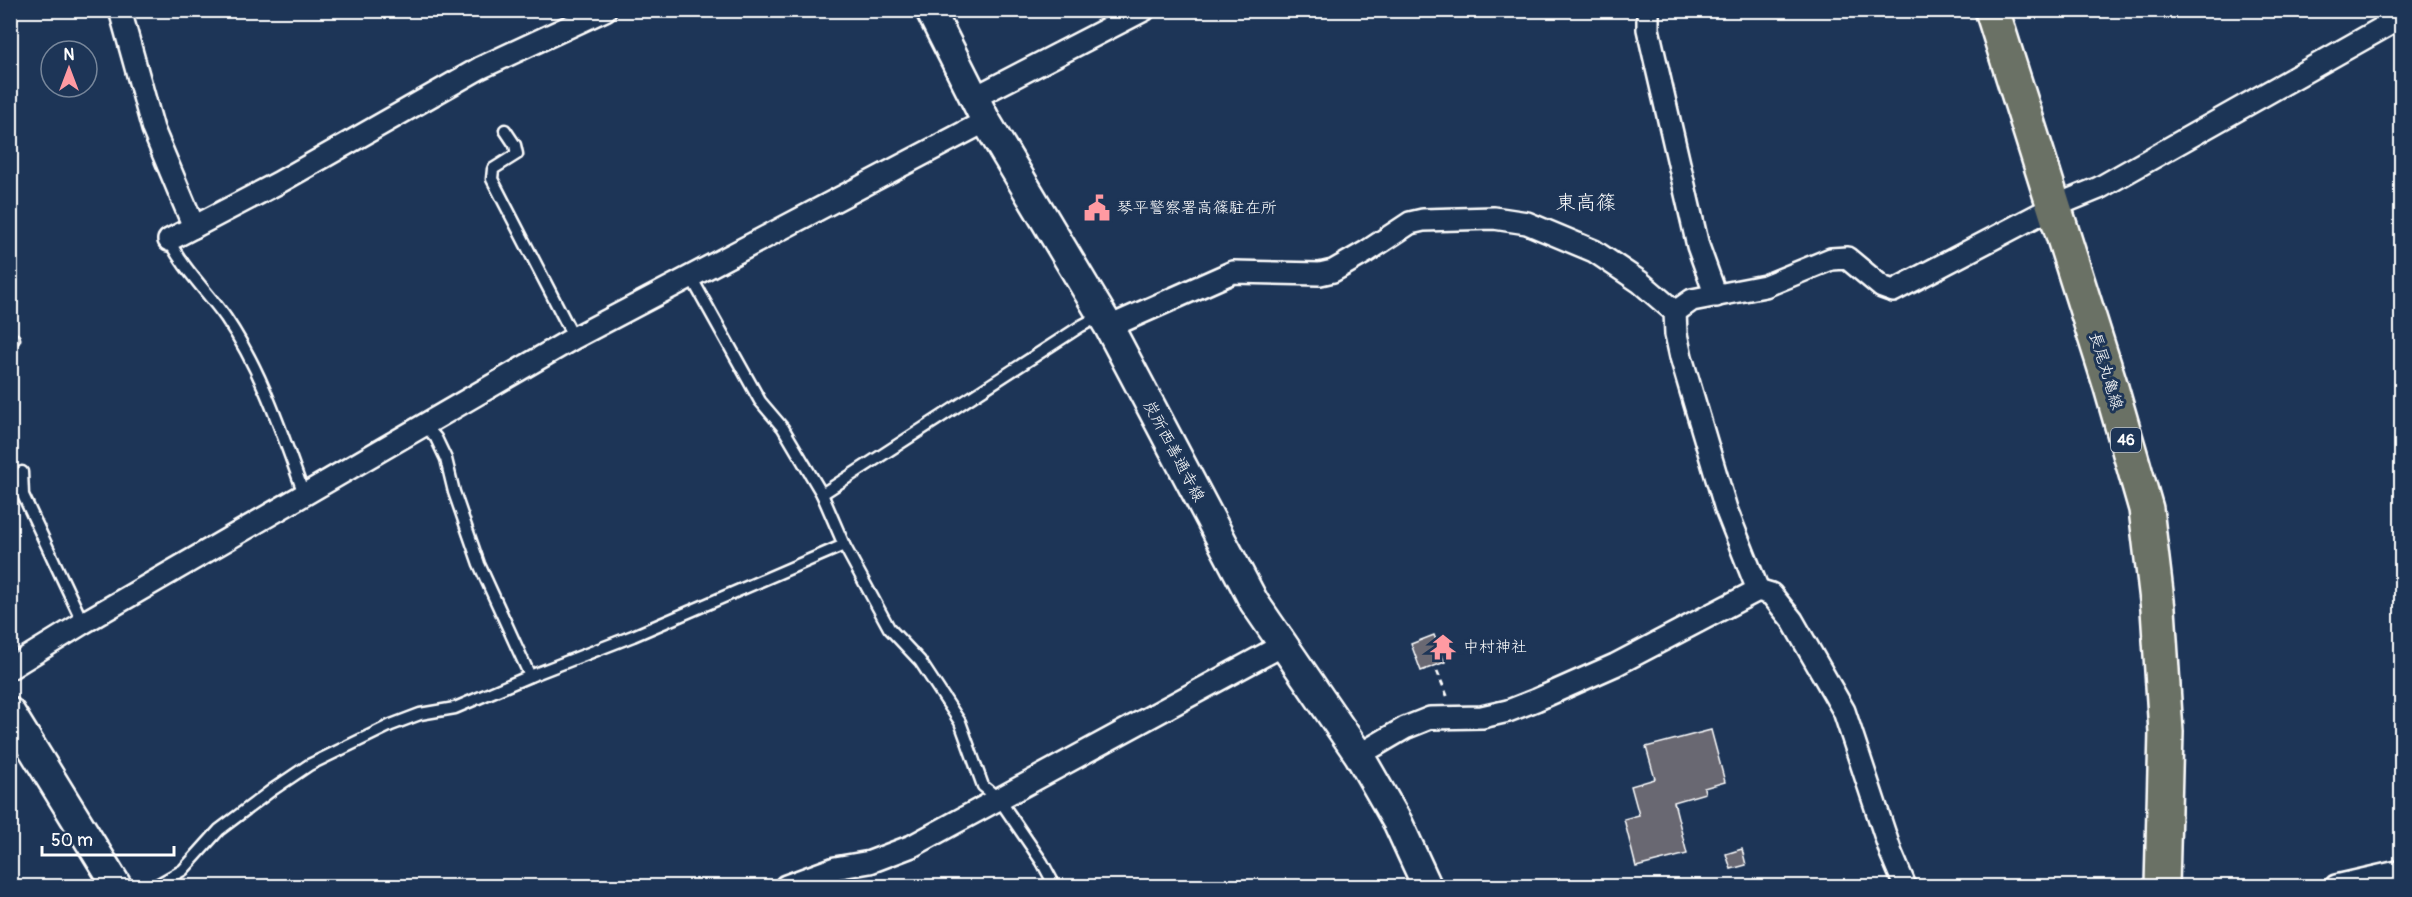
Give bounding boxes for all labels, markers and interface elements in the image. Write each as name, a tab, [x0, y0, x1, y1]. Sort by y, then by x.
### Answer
north arrow	[39, 39, 99, 99]
text: N	[64, 45, 75, 65]
district label: 東高篠	[1556, 190, 1616, 215]
public building icon: 琴平警察署高篠駐在所	[1082, 193, 1112, 223]
place label: 琴平警察署高篠駐在所	[1117, 198, 1277, 218]
street label: 長尾丸亀線	[2085, 330, 2127, 412]
street label: 炭所西善通寺線	[1139, 397, 1209, 505]
road number: 46	[2111, 428, 2141, 452]
temple icon: 中村神社	[1428, 632, 1458, 662]
place label: 中村神社	[1463, 637, 1527, 657]
scale bar	[42, 819, 174, 857]
text: 50 m	[51, 829, 93, 852]

